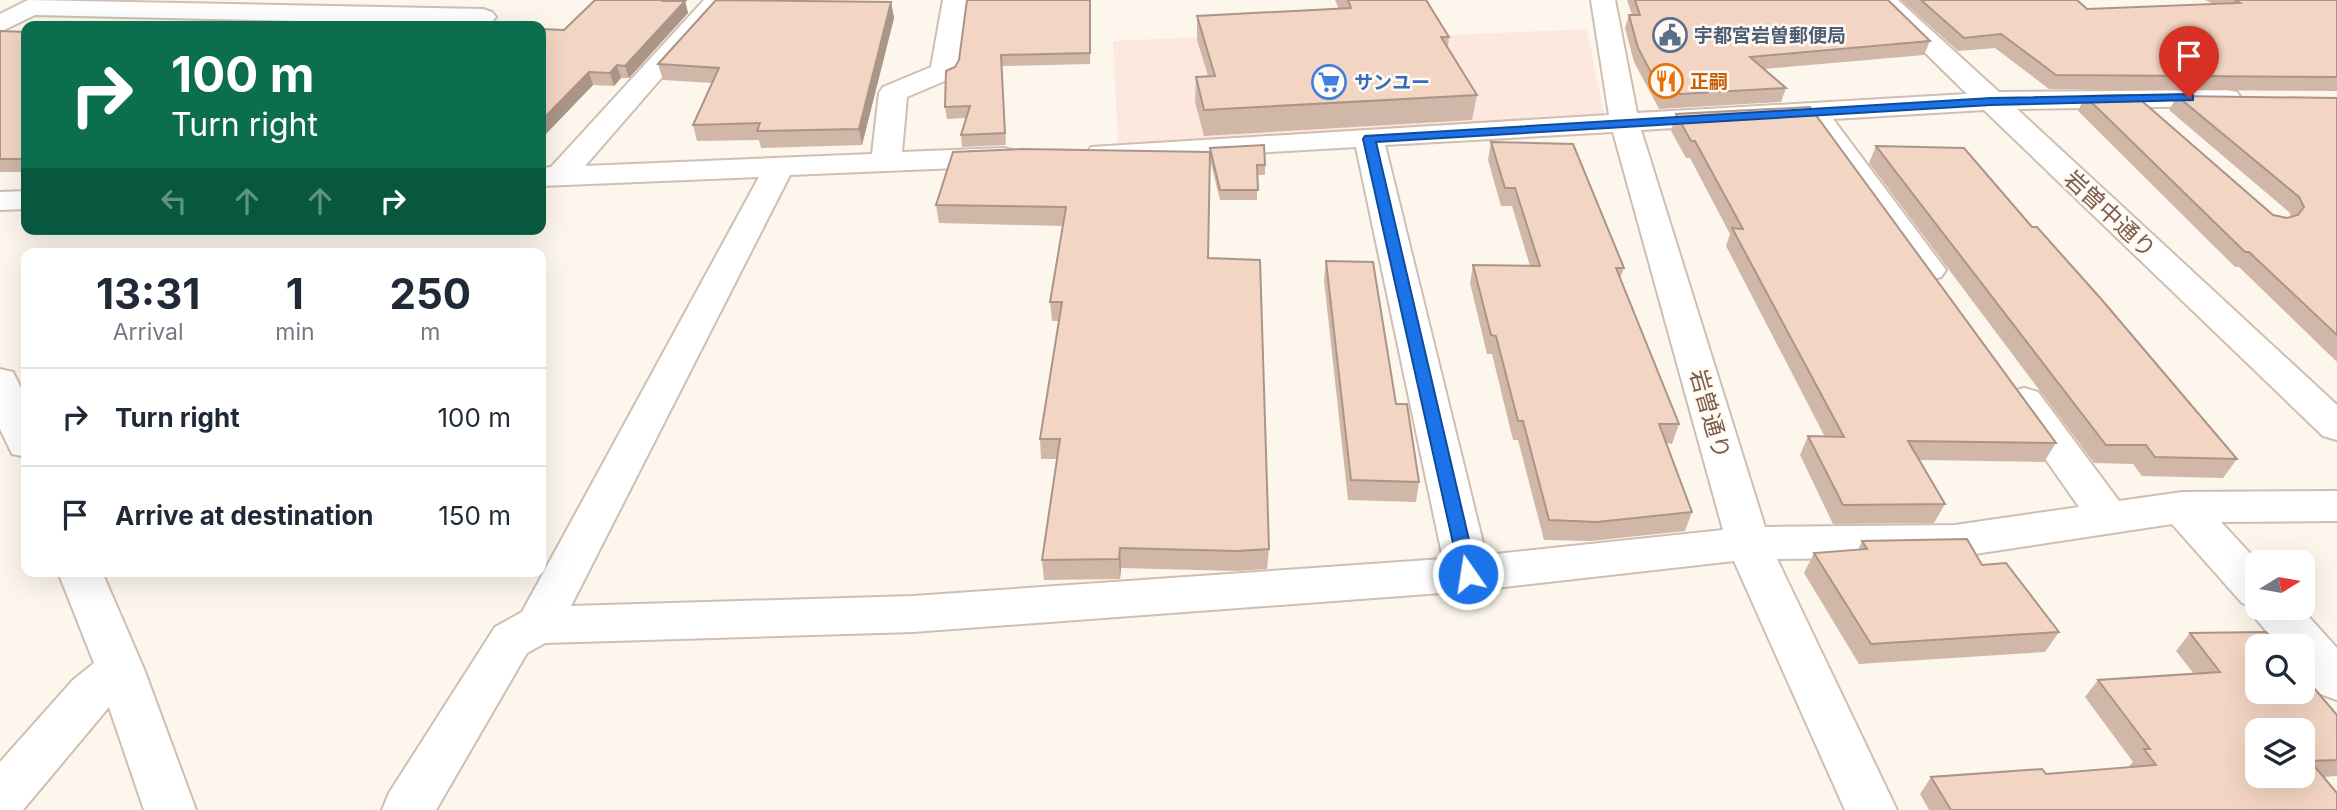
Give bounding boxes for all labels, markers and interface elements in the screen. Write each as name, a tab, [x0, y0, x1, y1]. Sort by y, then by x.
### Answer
public building icon: 宇都宮岩曽郵便局	[1651, 16, 1689, 54]
place label: 宇都宮岩曽郵便局	[1694, 24, 1846, 47]
pin	[2159, 26, 2219, 98]
icon: arrive	[2170, 37, 2208, 75]
text: 100 m	[171, 45, 315, 104]
icon: right	[56, 49, 147, 140]
restaurant icon: 正嗣	[1647, 62, 1685, 100]
supermarket icon: サンユー	[1310, 63, 1348, 101]
place label: 正嗣	[1690, 70, 1728, 93]
place label: サンユー	[1354, 71, 1430, 94]
text: Turn right	[171, 105, 318, 144]
street label: 岩曽中通り	[2058, 165, 2162, 263]
icon: left	[155, 182, 193, 220]
icon: ahead	[228, 182, 266, 220]
icon: ahead	[301, 182, 339, 220]
icon: right	[374, 182, 412, 220]
text: 13:31	[96, 268, 200, 319]
text: 1	[286, 268, 304, 319]
text: 250	[389, 268, 471, 319]
text: Arrival	[113, 318, 184, 346]
text: min	[275, 318, 315, 346]
text: m	[420, 318, 440, 346]
street label: 岩曽通り	[1684, 366, 1736, 462]
icon: right	[56, 398, 94, 436]
text: Turn right	[115, 402, 240, 433]
text: 100 m	[438, 402, 511, 433]
icon: arrive	[56, 496, 94, 534]
text: Arrive at destination	[115, 500, 374, 531]
text: 150 m	[438, 500, 511, 531]
position arrow	[1431, 537, 1505, 611]
north arrow	[2245, 550, 2315, 620]
map controls	[2245, 550, 2315, 788]
button: search	[2245, 634, 2315, 704]
button: layers	[2245, 718, 2315, 788]

